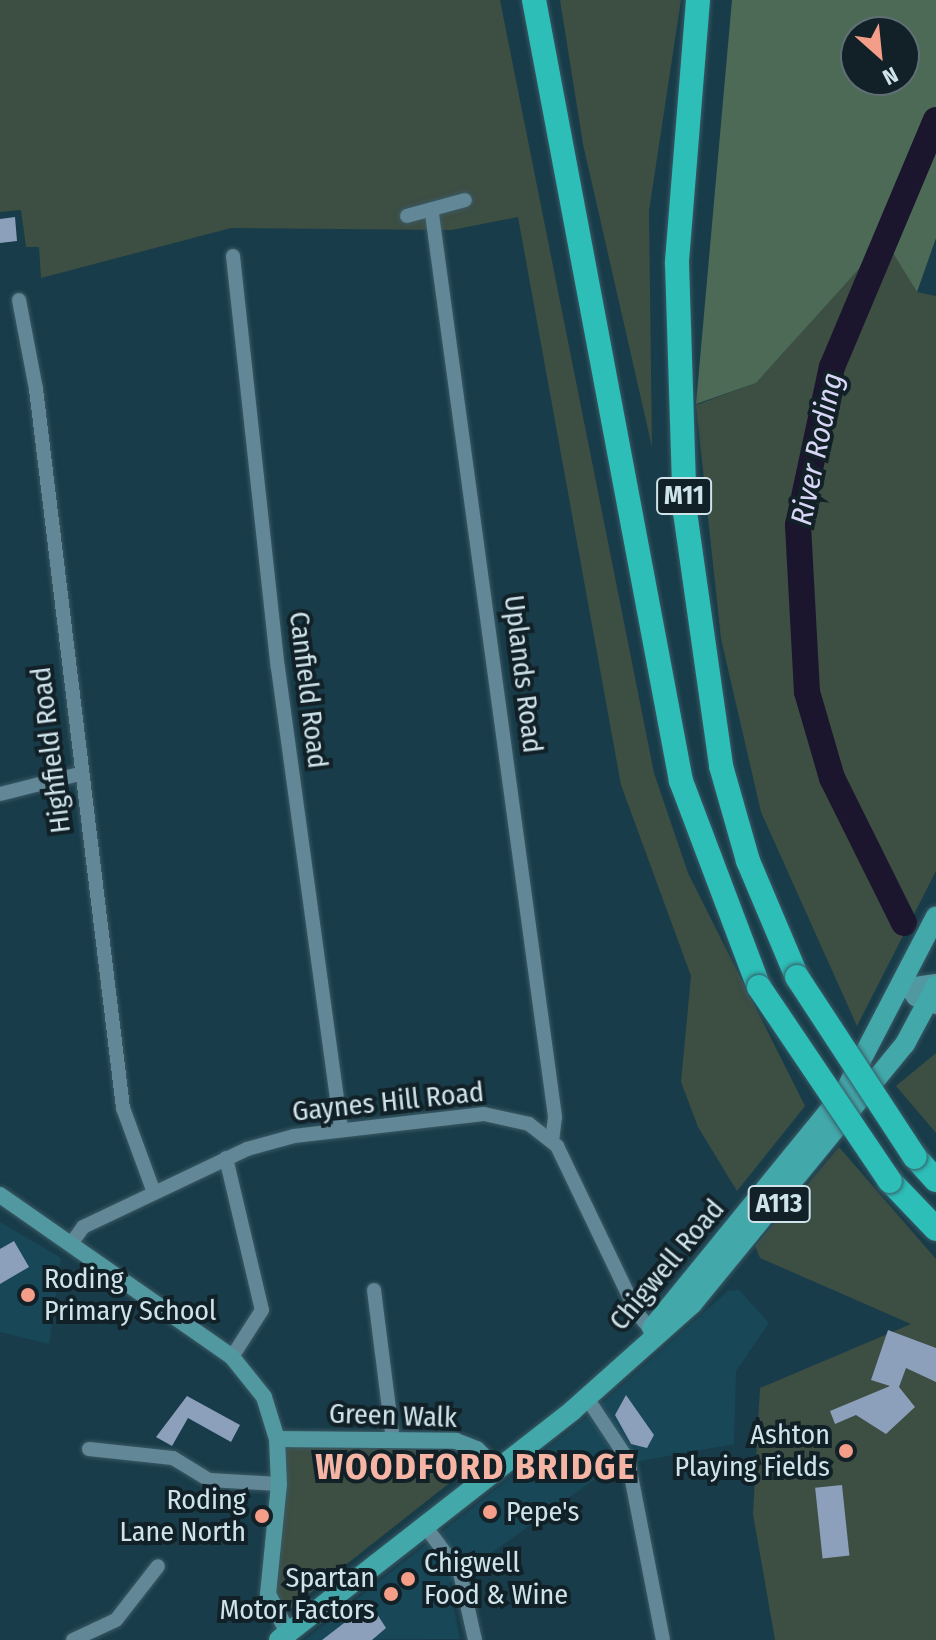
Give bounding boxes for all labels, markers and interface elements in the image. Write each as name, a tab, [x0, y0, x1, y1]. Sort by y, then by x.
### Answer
north arrow	[840, 16, 920, 96]
text: N	[878, 61, 902, 91]
water label: River Roding	[783, 369, 851, 529]
road number: M11	[656, 474, 712, 518]
street label: Uplands Road	[497, 593, 549, 755]
street label: Canfield Road	[282, 610, 334, 770]
street label: Highfield Road	[24, 665, 78, 835]
street label: Gaynes Hill Road	[291, 1075, 485, 1129]
road number: A113	[747, 1182, 811, 1226]
street label: Chigwell Road	[603, 1193, 731, 1337]
place label: Roding Primary School	[44, 1262, 216, 1328]
marker: Roding Primary School	[19, 1286, 37, 1304]
street label: Green Walk	[328, 1397, 458, 1435]
place label: Ashton Playing Fields	[675, 1418, 830, 1484]
marker: Ashton Playing Fields	[837, 1442, 855, 1460]
district label: WOODFORD BRIDGE	[315, 1446, 637, 1490]
place label: Roding Lane North	[119, 1483, 246, 1549]
place label: Pepe's	[506, 1495, 579, 1529]
marker: Pepe's	[481, 1503, 499, 1521]
marker: Roding Lane North	[253, 1507, 271, 1525]
place label: Chigwell Food & Wine	[424, 1546, 568, 1612]
place label: Spartan Motor Factors	[219, 1561, 375, 1627]
marker: Chigwell Food & Wine	[399, 1570, 417, 1588]
marker: Spartan Motor Factors	[382, 1585, 400, 1603]

